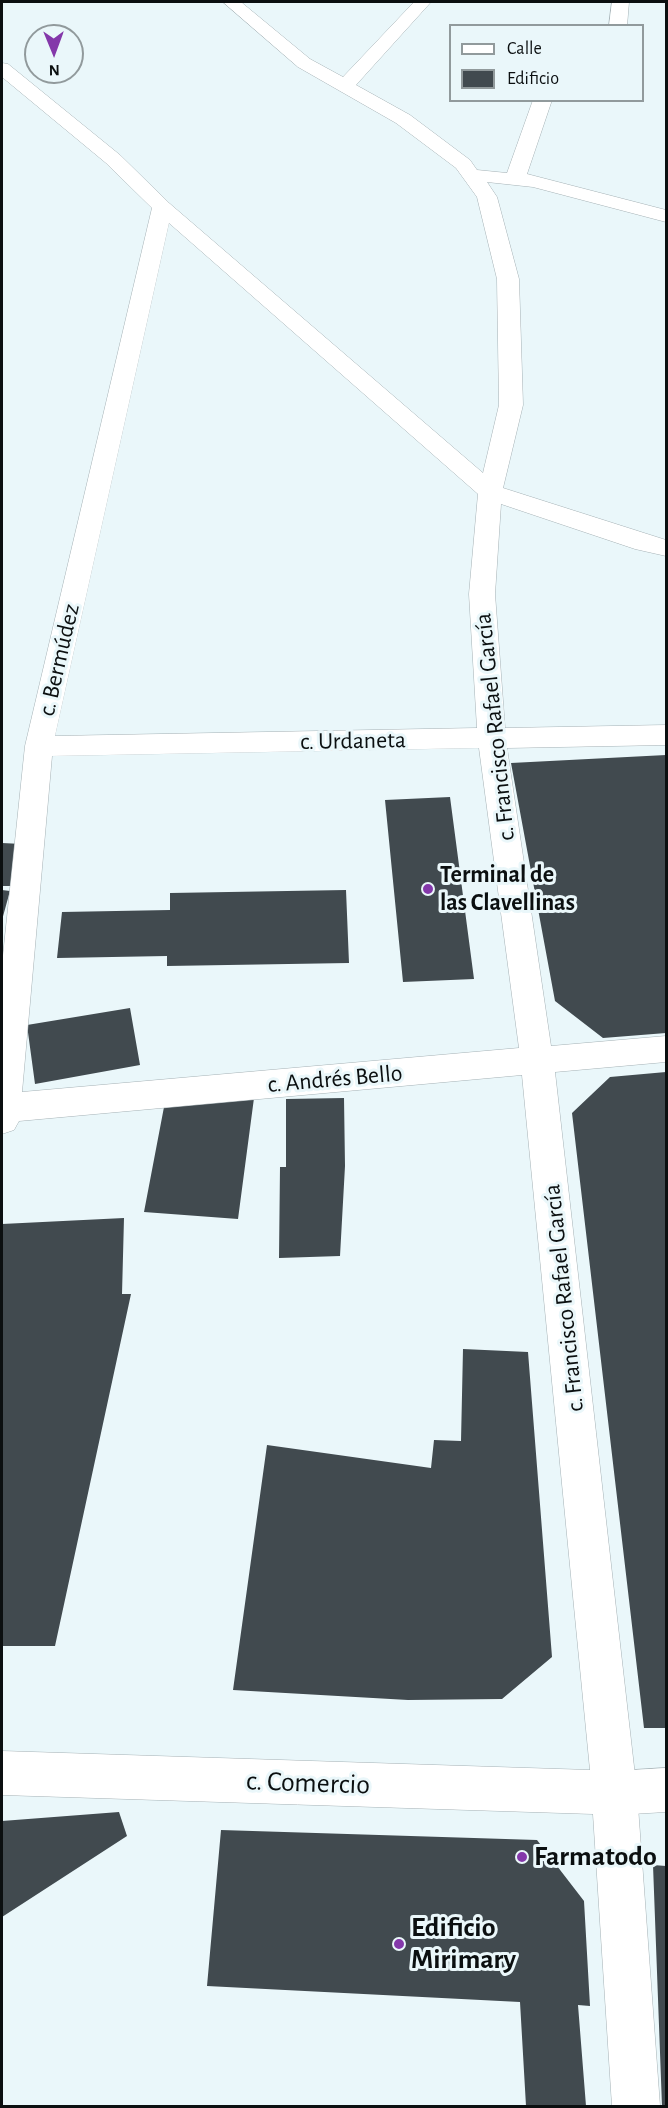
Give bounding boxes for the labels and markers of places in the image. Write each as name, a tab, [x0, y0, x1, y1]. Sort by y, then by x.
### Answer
place label: Terminal de las Clavellinas	[440, 861, 575, 917]
marker: Terminal de las Clavellinas	[421, 882, 435, 896]
place label: Farmatodo	[534, 1840, 657, 1874]
marker: Farmatodo	[515, 1850, 529, 1864]
place label: Edificio Mirimary	[411, 1911, 516, 1977]
marker: Edificio Mirimary	[392, 1937, 406, 1951]

